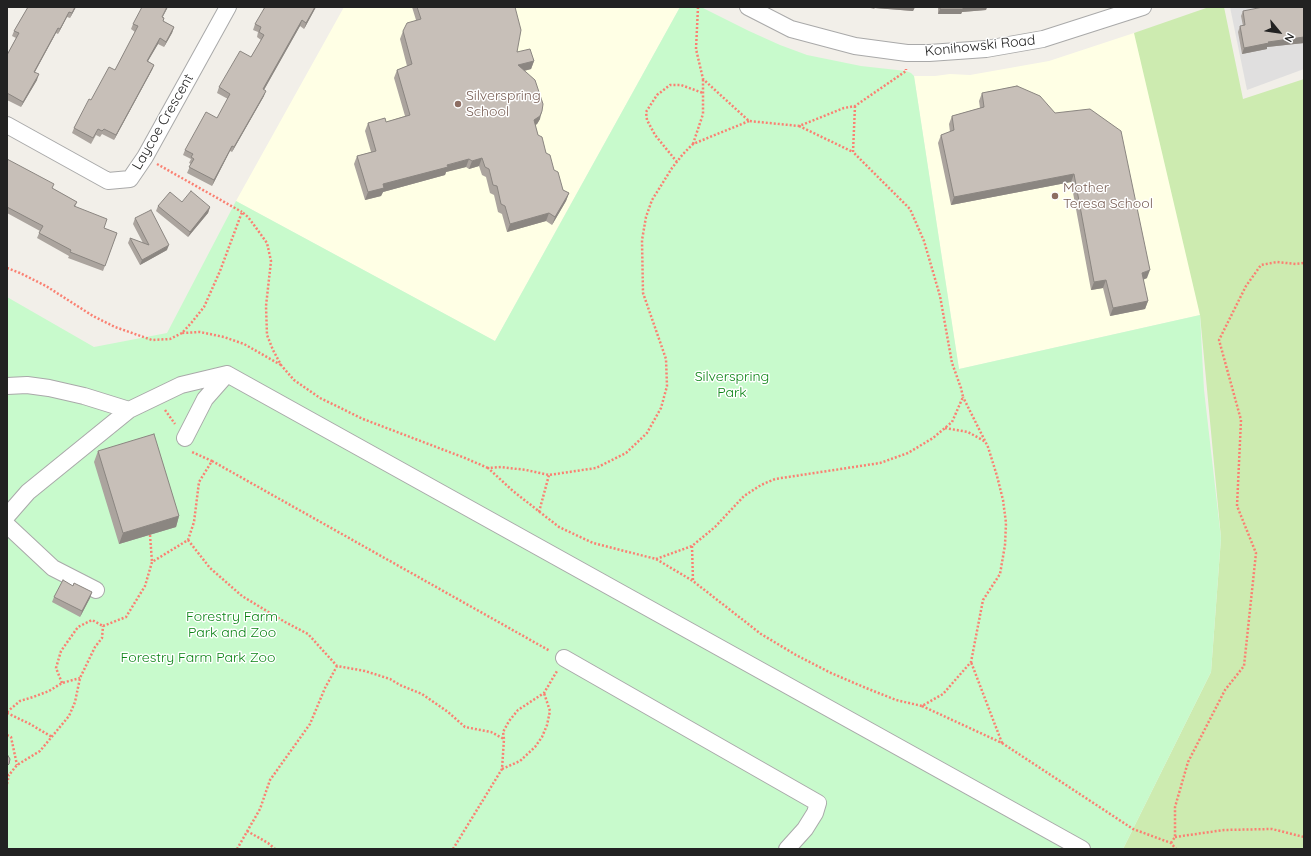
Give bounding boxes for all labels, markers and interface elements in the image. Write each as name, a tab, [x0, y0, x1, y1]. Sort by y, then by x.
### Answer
north arrow	[1259, 12, 1299, 52]
text: N	[1281, 31, 1298, 45]
street label: Konihowski Road	[924, 32, 1036, 60]
street label: Laycoe Crescent	[129, 71, 197, 173]
place label: Silverspring School	[466, 88, 541, 120]
marker: Silverspring School	[453, 99, 463, 109]
place label: Mother Teresa School	[1063, 180, 1153, 212]
marker: Mother Teresa School	[1050, 191, 1060, 201]
park label: Silverspring Park	[695, 369, 769, 402]
park label: Forestry Farm Park and Zoo	[186, 609, 278, 642]
park label: Forestry Farm Park Zoo	[120, 650, 276, 666]

